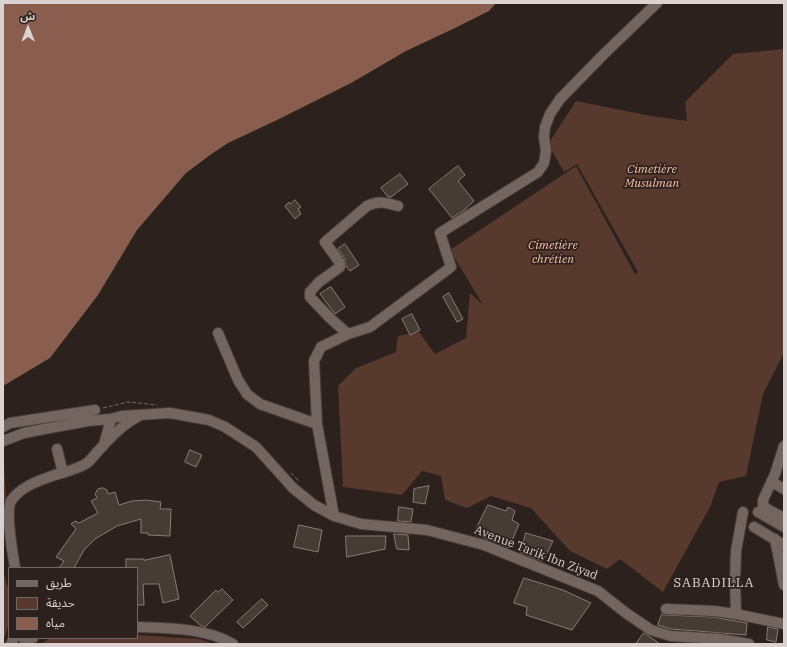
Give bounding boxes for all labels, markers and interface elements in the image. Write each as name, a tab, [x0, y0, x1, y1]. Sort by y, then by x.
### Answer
north arrow	[8, 8, 48, 48]
text: ش	[20, 9, 35, 23]
park label: Cimetière Musulman	[625, 163, 679, 191]
park label: Cimetière chrétien	[528, 239, 578, 267]
street label: Avenue Tarik Ibn Ziyad	[472, 523, 600, 583]
legend	[8, 567, 138, 639]
text: طريق	[46, 575, 72, 590]
district label: SABADILLA	[674, 575, 754, 591]
text: حديقة	[46, 595, 75, 610]
text: مياه	[46, 615, 65, 630]

